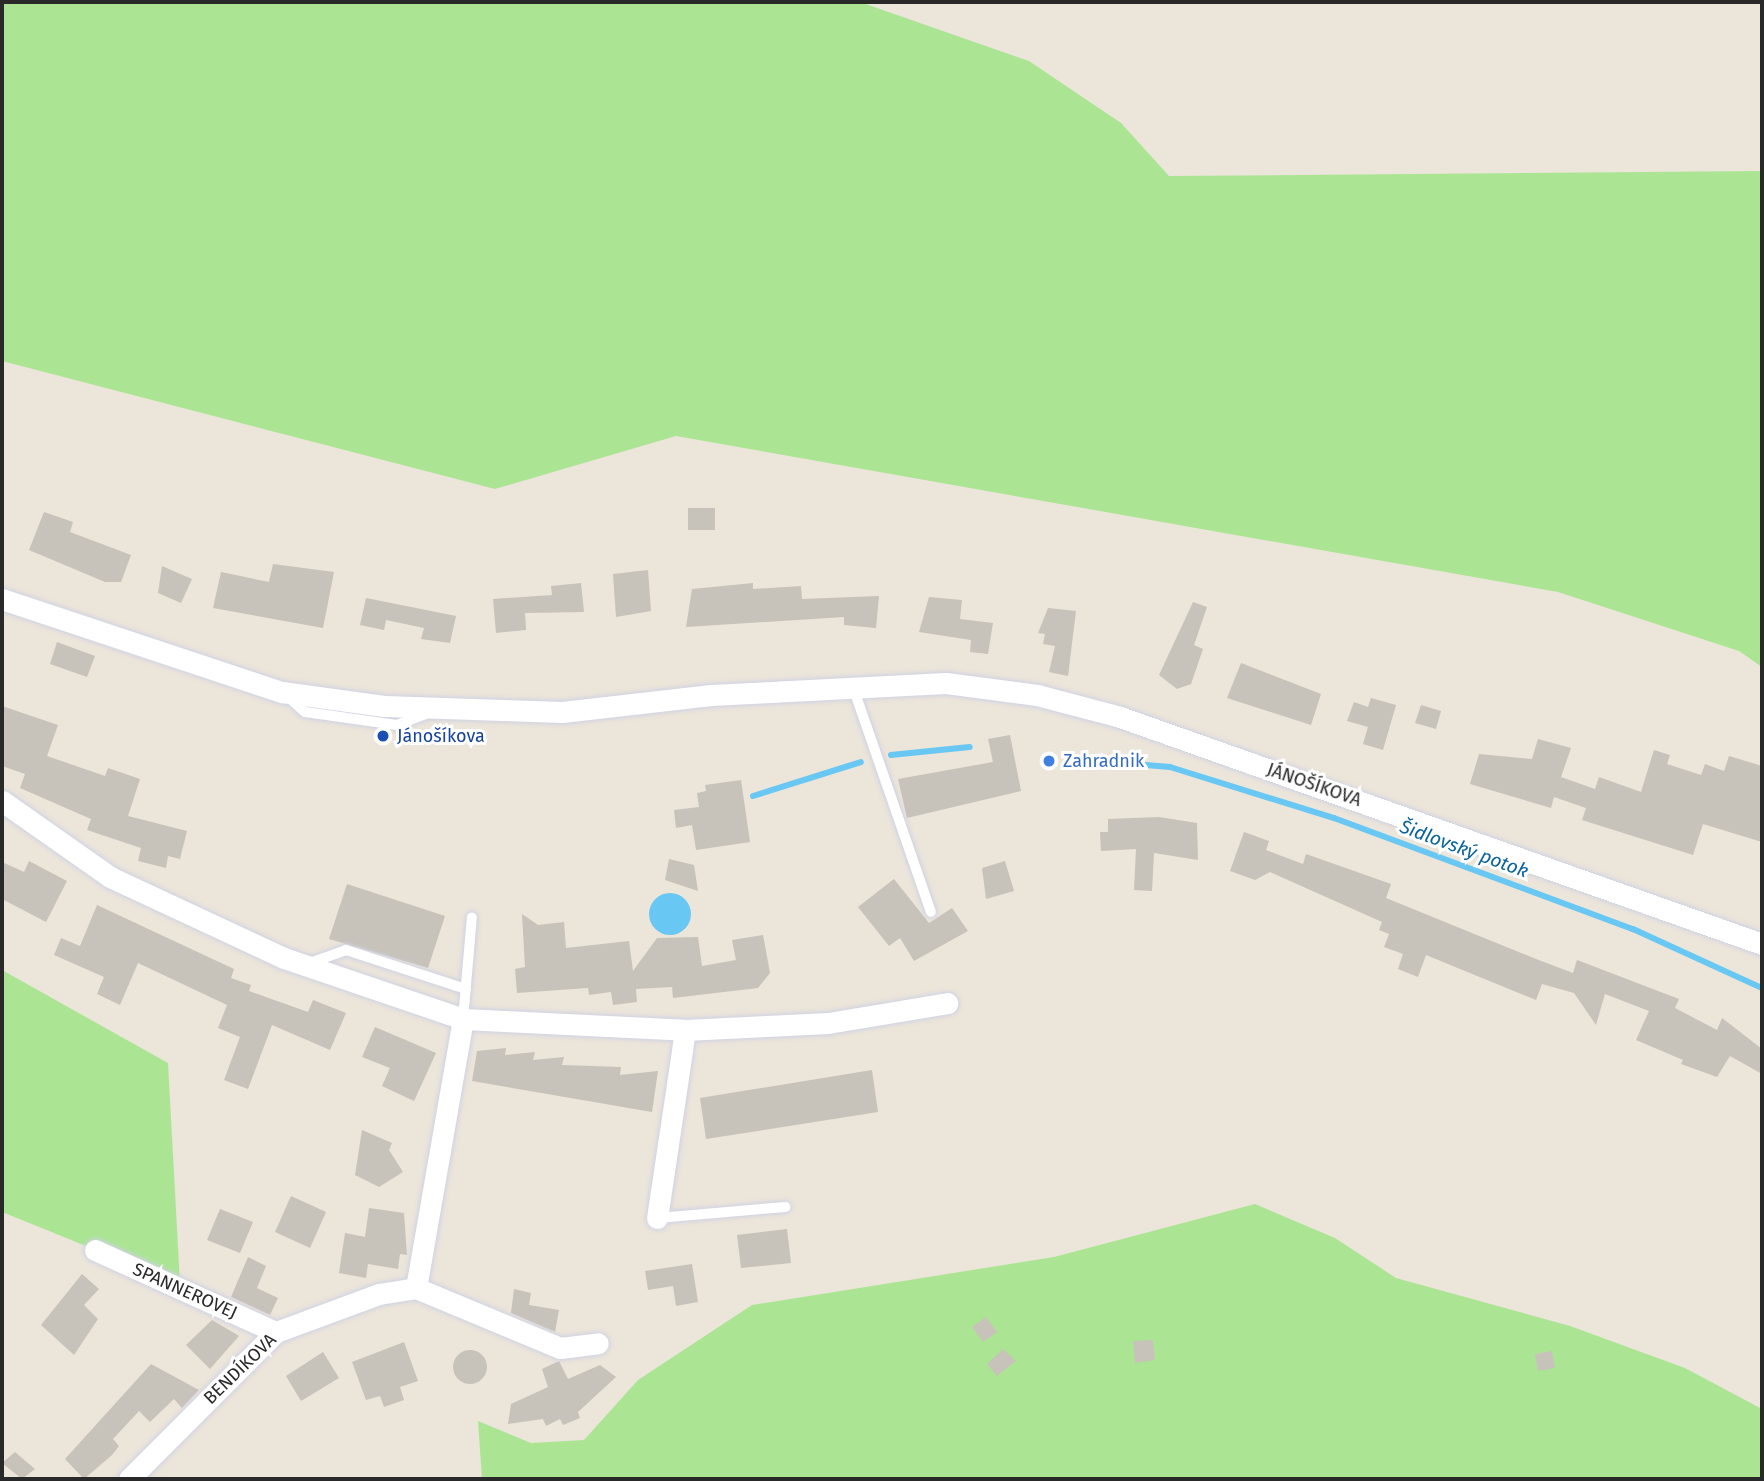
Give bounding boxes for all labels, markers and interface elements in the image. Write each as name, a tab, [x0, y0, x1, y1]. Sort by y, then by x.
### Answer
place label: Jánošíkova	[397, 725, 485, 747]
marker: Jánošíkova	[375, 728, 391, 744]
place label: Zahradnik	[1063, 750, 1144, 772]
marker: Zahradnik	[1041, 753, 1057, 769]
street label: JÁNOŠÍKOVA	[1264, 759, 1364, 811]
water label: Šidlovský potok	[1397, 815, 1531, 883]
street label: SPANNEROVEJ	[130, 1258, 240, 1324]
street label: BENDÍKOVA	[199, 1329, 281, 1409]

